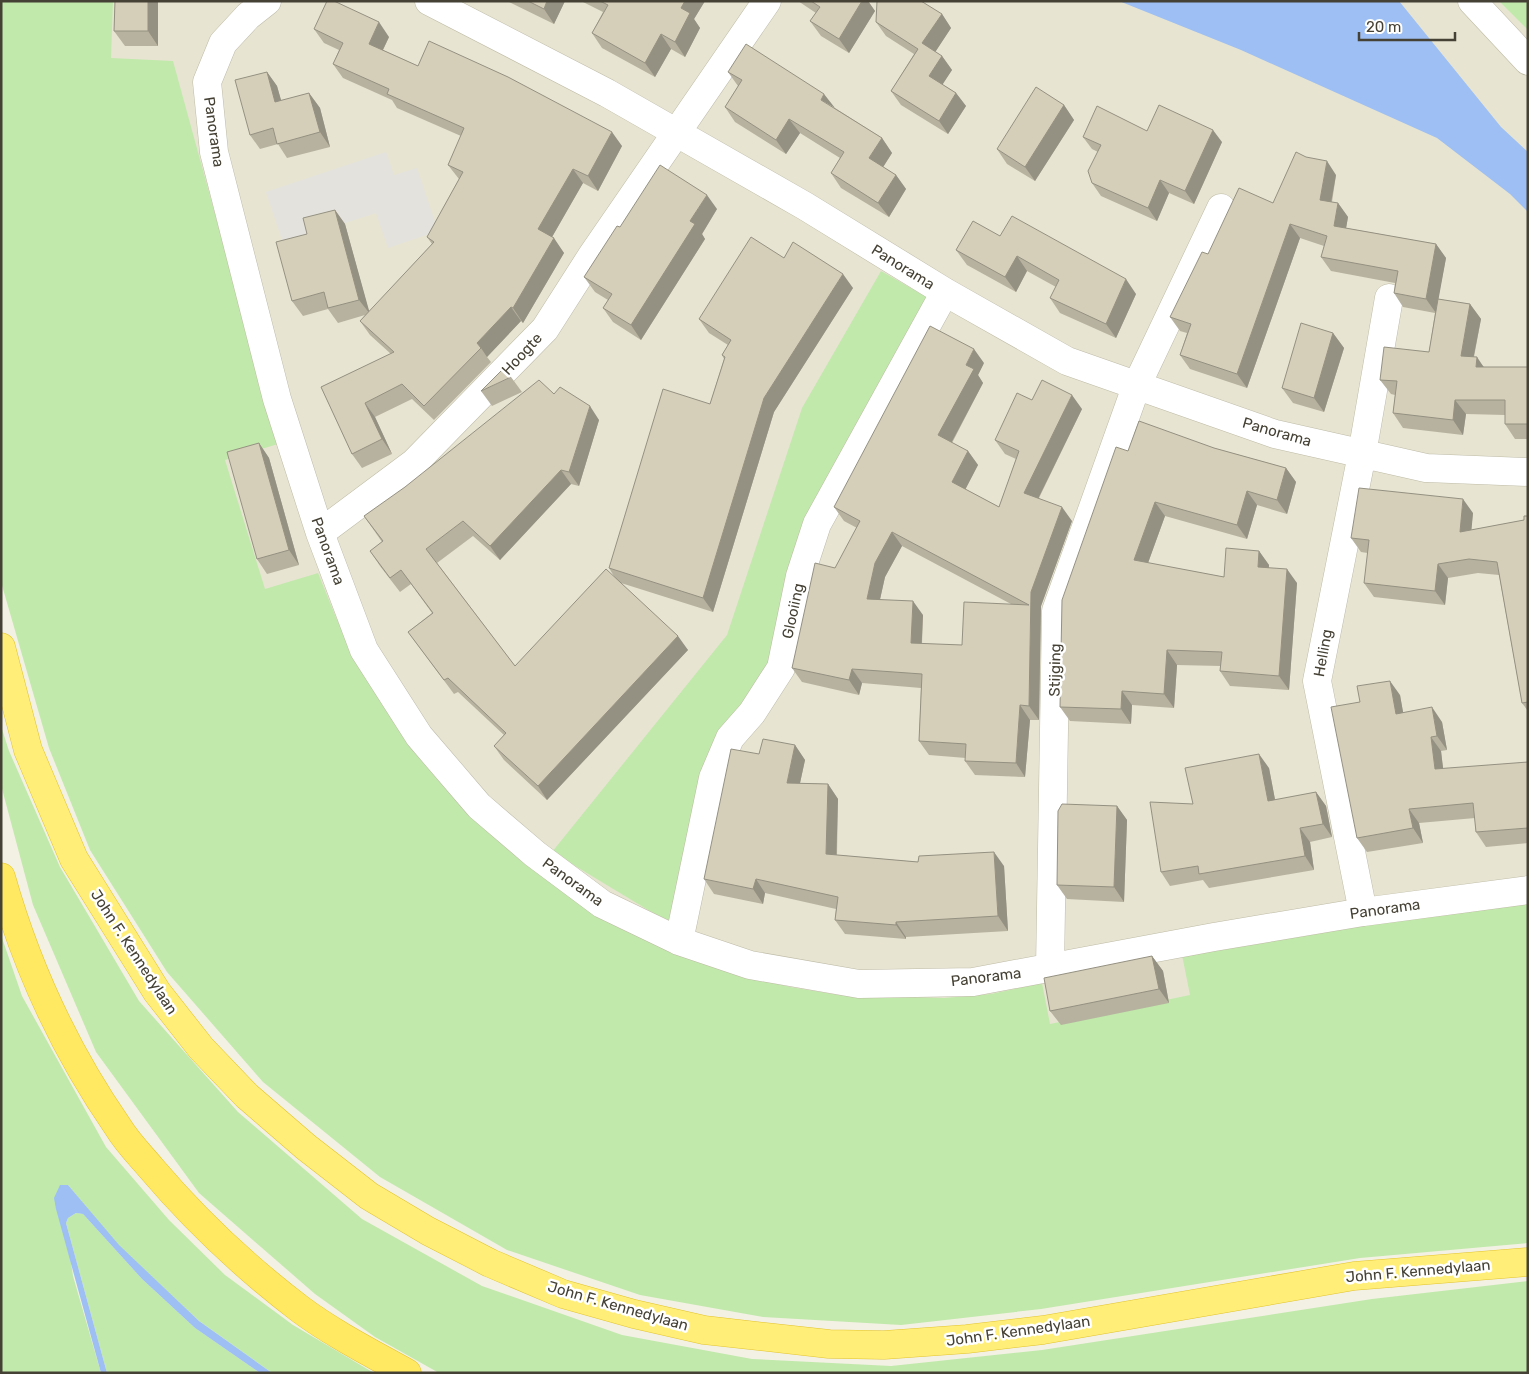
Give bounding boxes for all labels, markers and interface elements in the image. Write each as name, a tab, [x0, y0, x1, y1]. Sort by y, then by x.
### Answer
scale bar	[1359, 10, 1455, 42]
text: 20 m	[1366, 18, 1401, 36]
street label: Panorama	[200, 96, 228, 168]
street label: Panorama	[868, 241, 938, 293]
street label: Hoogte	[498, 329, 546, 379]
street label: Panorama	[1240, 414, 1314, 450]
street label: Panorama	[307, 515, 349, 587]
street label: Glooiing	[778, 582, 808, 640]
street label: Helling	[1310, 628, 1336, 678]
street label: Stijging	[1046, 643, 1064, 697]
street label: Panorama	[539, 854, 607, 910]
street label: John F. Kennedylaan	[87, 886, 181, 1018]
street label: Panorama	[1349, 895, 1421, 923]
street label: Panorama	[950, 964, 1022, 990]
street label: John F. Kennedylaan	[1345, 1256, 1491, 1286]
street label: John F. Kennedylaan	[546, 1277, 690, 1335]
street label: John F. Kennedylaan	[945, 1312, 1091, 1350]

